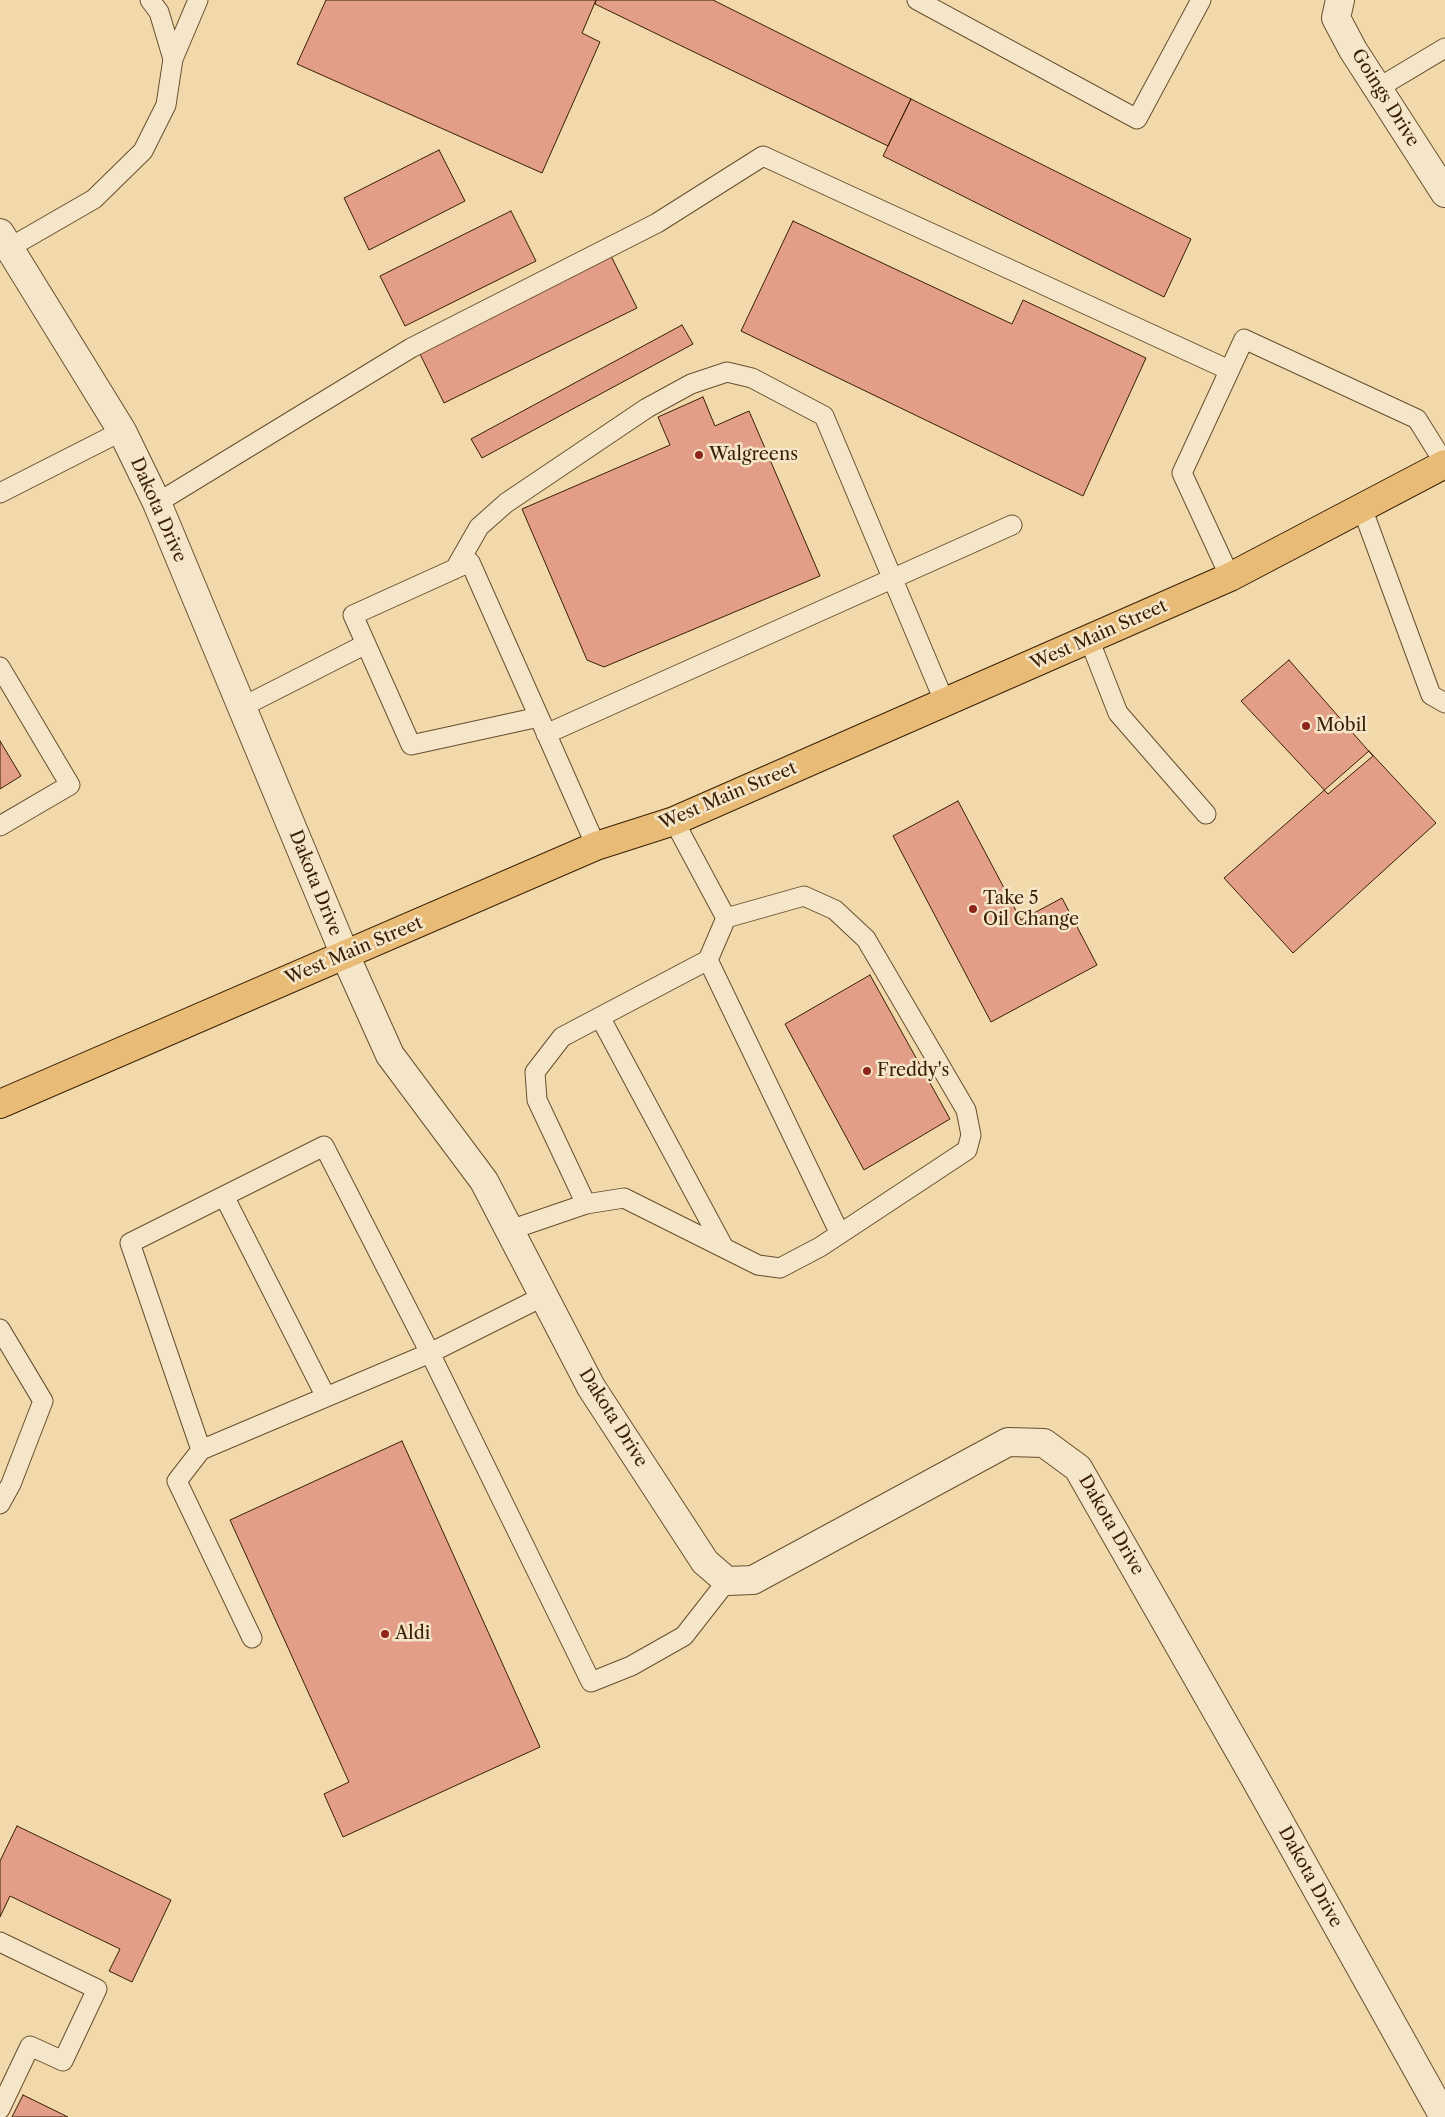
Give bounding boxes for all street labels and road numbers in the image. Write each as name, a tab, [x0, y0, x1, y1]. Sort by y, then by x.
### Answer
street label: Goings Drive	[1346, 45, 1424, 151]
street label: Dakota Drive	[125, 454, 191, 566]
street label: West Main Street	[1027, 595, 1171, 675]
street label: West Main Street	[656, 757, 800, 835]
street label: Dakota Drive	[284, 827, 346, 939]
street label: West Main Street	[282, 912, 426, 990]
street label: Dakota Drive	[574, 1365, 652, 1471]
street label: Dakota Drive	[1074, 1471, 1148, 1579]
street label: Dakota Drive	[1273, 1823, 1347, 1931]

